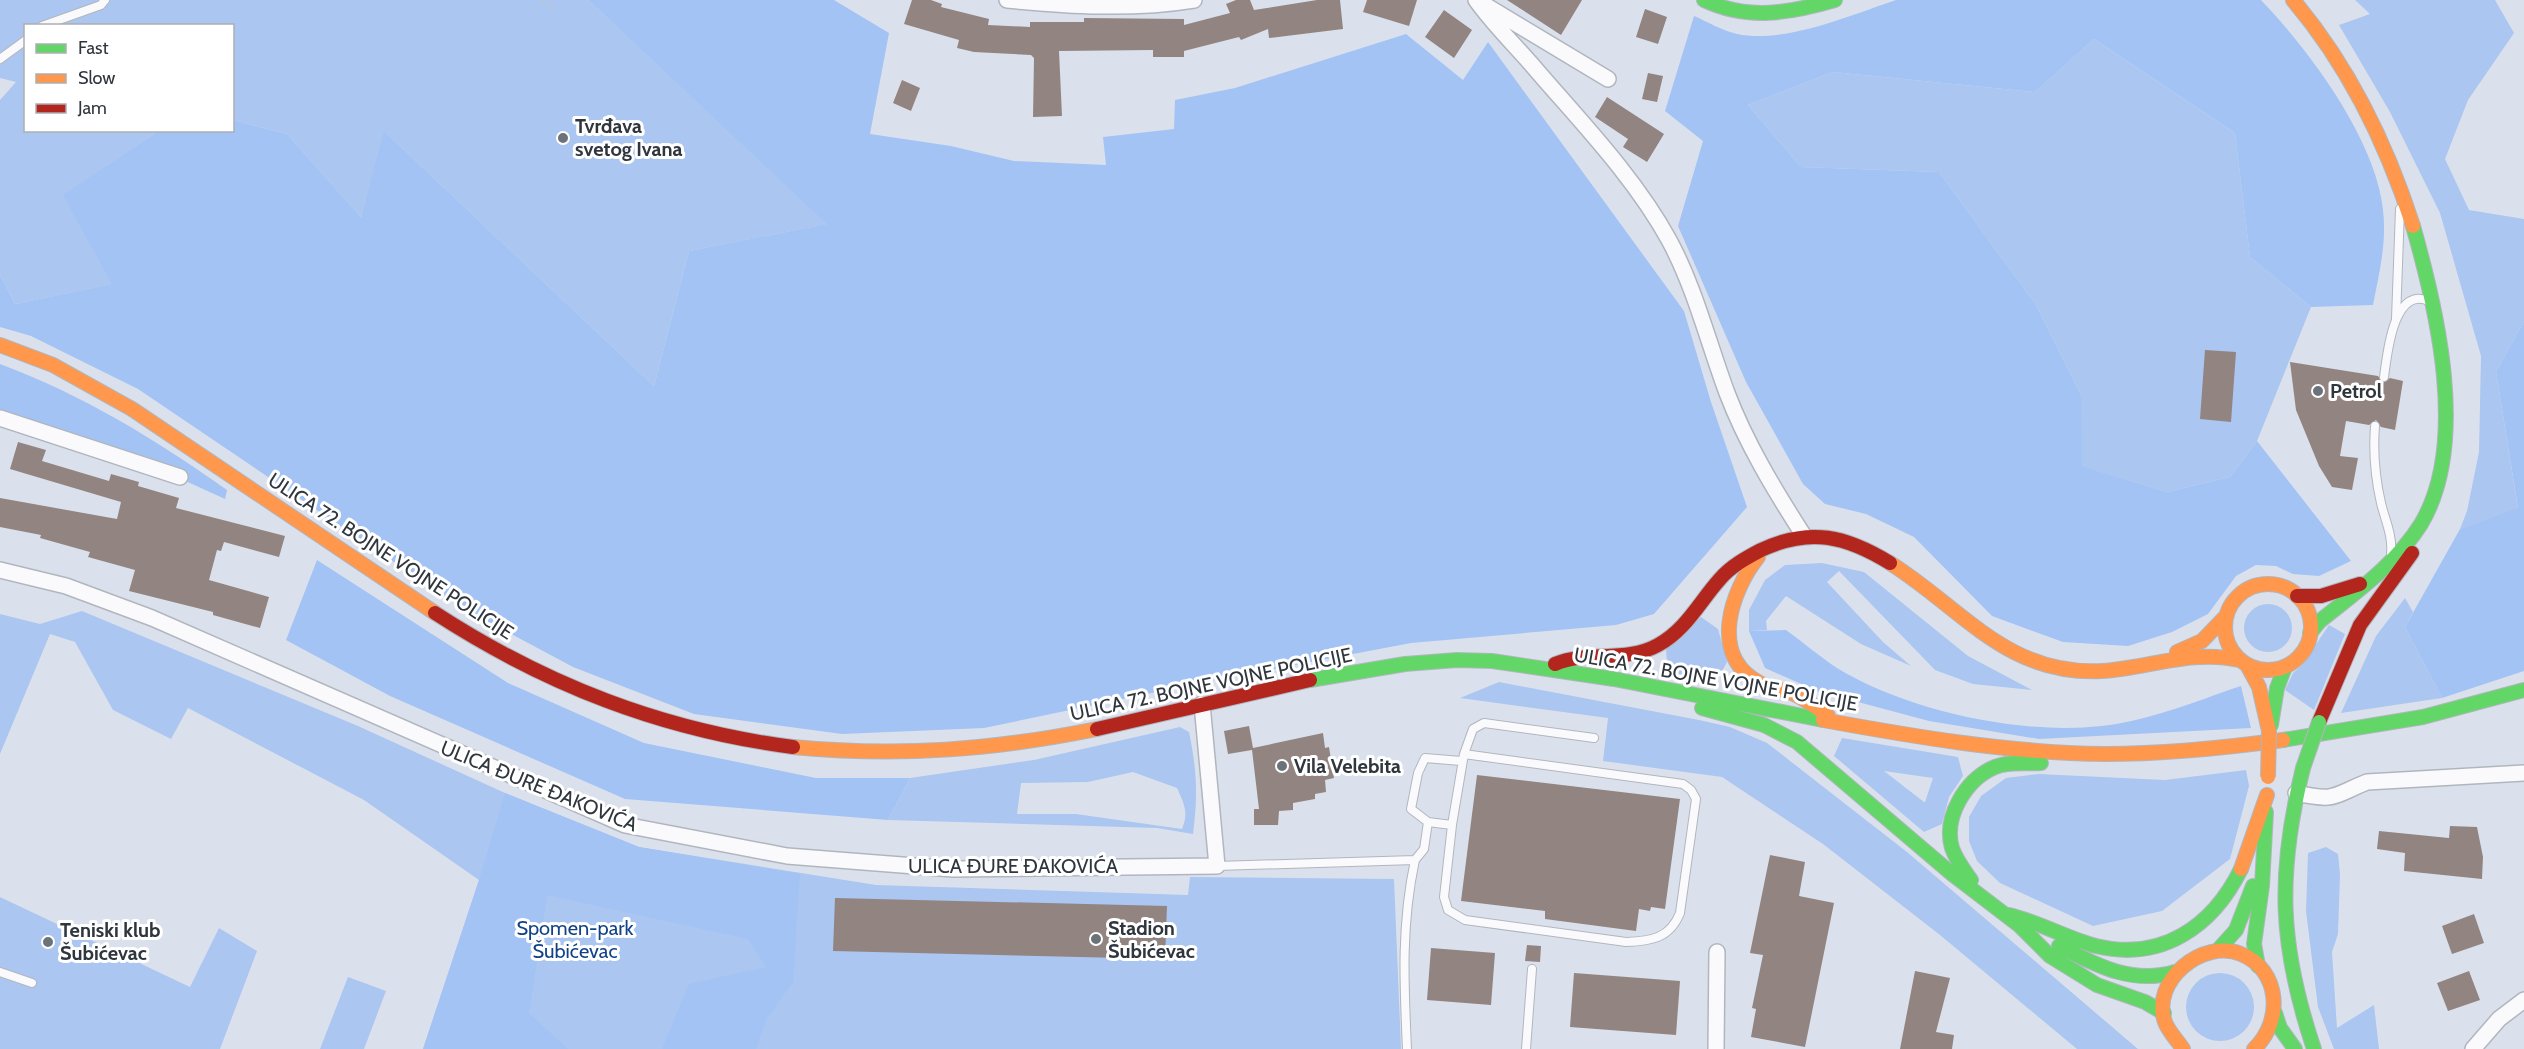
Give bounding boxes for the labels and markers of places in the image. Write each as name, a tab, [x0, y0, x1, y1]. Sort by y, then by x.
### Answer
place label: Tvrđava svetog Ivana	[575, 114, 683, 161]
marker: Tvrđava svetog Ivana	[556, 131, 570, 145]
place label: Petrol	[2330, 379, 2382, 403]
marker: Petrol	[2311, 384, 2325, 398]
place label: Vila Velebita	[1294, 754, 1401, 778]
marker: Vila Velebita	[1275, 759, 1289, 773]
place label: Stadion Šubićevac	[1108, 916, 1195, 963]
place label: Teniski klub Šubićevac	[60, 918, 161, 965]
marker: Stadion Šubićevac	[1089, 932, 1103, 946]
marker: Teniski klub Šubićevac	[41, 935, 55, 949]

